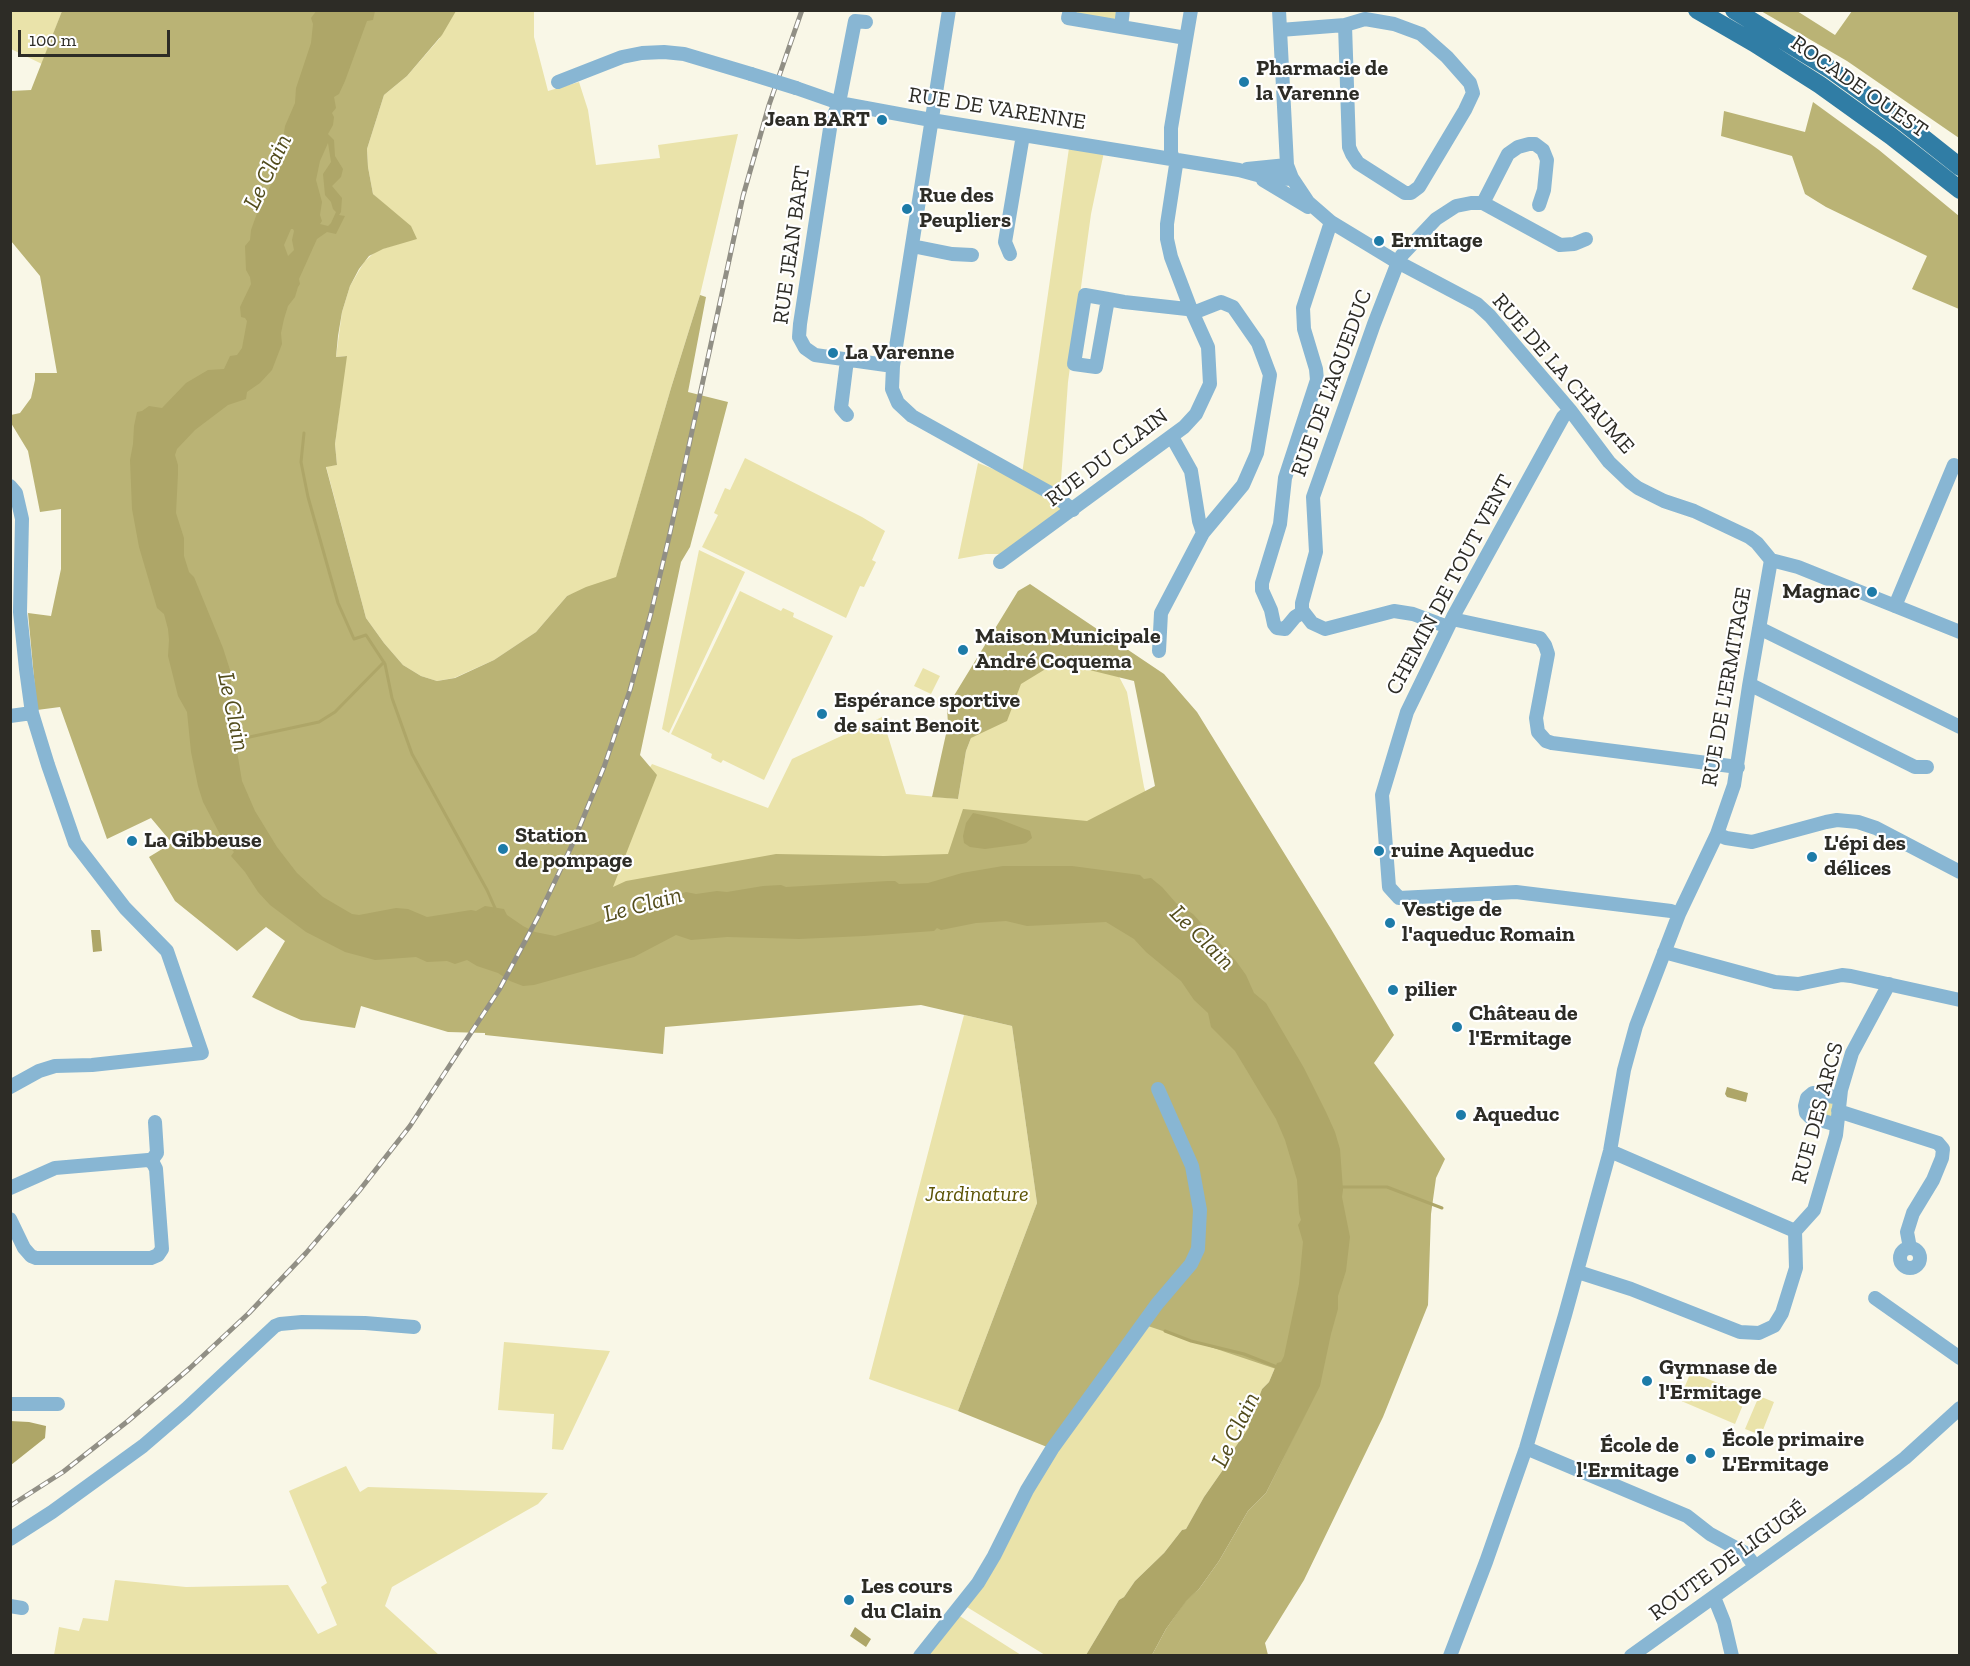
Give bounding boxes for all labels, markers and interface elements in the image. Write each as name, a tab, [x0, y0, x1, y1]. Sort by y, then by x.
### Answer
scale bar	[21, 18, 172, 56]
text: 100 m	[29, 29, 76, 51]
street label: ROCADE OUEST	[1785, 30, 1933, 144]
place label: Pharmacie de la Varenne	[1256, 56, 1388, 107]
marker: Pharmacie de la Varenne	[1237, 75, 1251, 89]
street label: RUE DE VARENNE	[906, 82, 1088, 136]
place label: Jean BART	[765, 107, 870, 133]
marker: Jean BART	[875, 113, 889, 127]
water label: Le Clain	[238, 130, 298, 214]
street label: RUE JEAN BART	[768, 164, 816, 326]
place label: Rue des Peupliers	[919, 183, 1011, 234]
marker: Rue des Peupliers	[900, 202, 914, 216]
place label: Ermitage	[1391, 228, 1483, 254]
marker: Ermitage	[1372, 234, 1386, 248]
street label: RUE DE L'AQUEDUC	[1286, 286, 1378, 480]
street label: RUE DE LA CHAUME	[1486, 288, 1640, 460]
place label: La Varenne	[845, 340, 954, 366]
marker: La Varenne	[826, 346, 840, 360]
street label: RUE DU CLAIN	[1040, 403, 1174, 513]
street label: CHEMIN DE TOUT VENT	[1381, 470, 1519, 700]
place label: Magnac	[1782, 579, 1860, 605]
street label: RUE DE L'ERMITAGE	[1696, 585, 1758, 789]
marker: Magnac	[1865, 585, 1879, 599]
place label: Maison Municipale André Coquema	[975, 624, 1161, 676]
marker: Maison Municipale André Coquema	[956, 643, 970, 657]
water label: Le Clain	[211, 670, 255, 754]
place label: Espérance sportive de saint Benoit	[834, 688, 1020, 740]
marker: Espérance sportive de saint Benoit	[815, 707, 829, 721]
place label: Station de pompage	[515, 823, 632, 874]
place label: La Gibbeuse	[144, 828, 262, 854]
place label: L'épi des délices	[1824, 831, 1906, 882]
marker: La Gibbeuse	[125, 834, 139, 848]
place label: ruine Aqueduc	[1391, 838, 1534, 864]
marker: Station de pompage	[496, 842, 510, 856]
marker: ruine Aqueduc	[1372, 844, 1386, 858]
marker: L'épi des délices	[1805, 850, 1819, 864]
water label: Le Clain	[601, 881, 685, 929]
place label: Vestige de l'aqueduc Romain	[1402, 897, 1575, 948]
water label: Le Clain	[1164, 900, 1240, 976]
marker: Vestige de l'aqueduc Romain	[1383, 916, 1397, 930]
place label: pilier	[1405, 977, 1457, 1003]
marker: pilier	[1386, 983, 1400, 997]
place label: Château de l'Ermitage	[1469, 1001, 1578, 1052]
marker: Château de l'Ermitage	[1450, 1020, 1464, 1034]
street label: RUE DES ARCS	[1786, 1039, 1850, 1187]
place label: Aqueduc	[1473, 1102, 1559, 1128]
marker: Aqueduc	[1454, 1108, 1468, 1122]
park label: Jardinature	[925, 1182, 1029, 1208]
place label: Gymnase de l'Ermitage	[1659, 1355, 1777, 1406]
marker: Gymnase de l'Ermitage	[1640, 1374, 1654, 1388]
water label: Le Clain	[1206, 1388, 1266, 1472]
place label: École primaire L'Ermitage	[1722, 1427, 1864, 1478]
place label: École de l'Ermitage	[1577, 1433, 1679, 1484]
marker: École primaire L'Ermitage	[1703, 1446, 1717, 1460]
marker: École de l'Ermitage	[1684, 1452, 1698, 1466]
street label: ROUTE DE LIGUGÉ	[1644, 1495, 1812, 1627]
place label: Les cours du Clain	[861, 1574, 953, 1626]
marker: Les cours du Clain	[842, 1593, 856, 1607]

